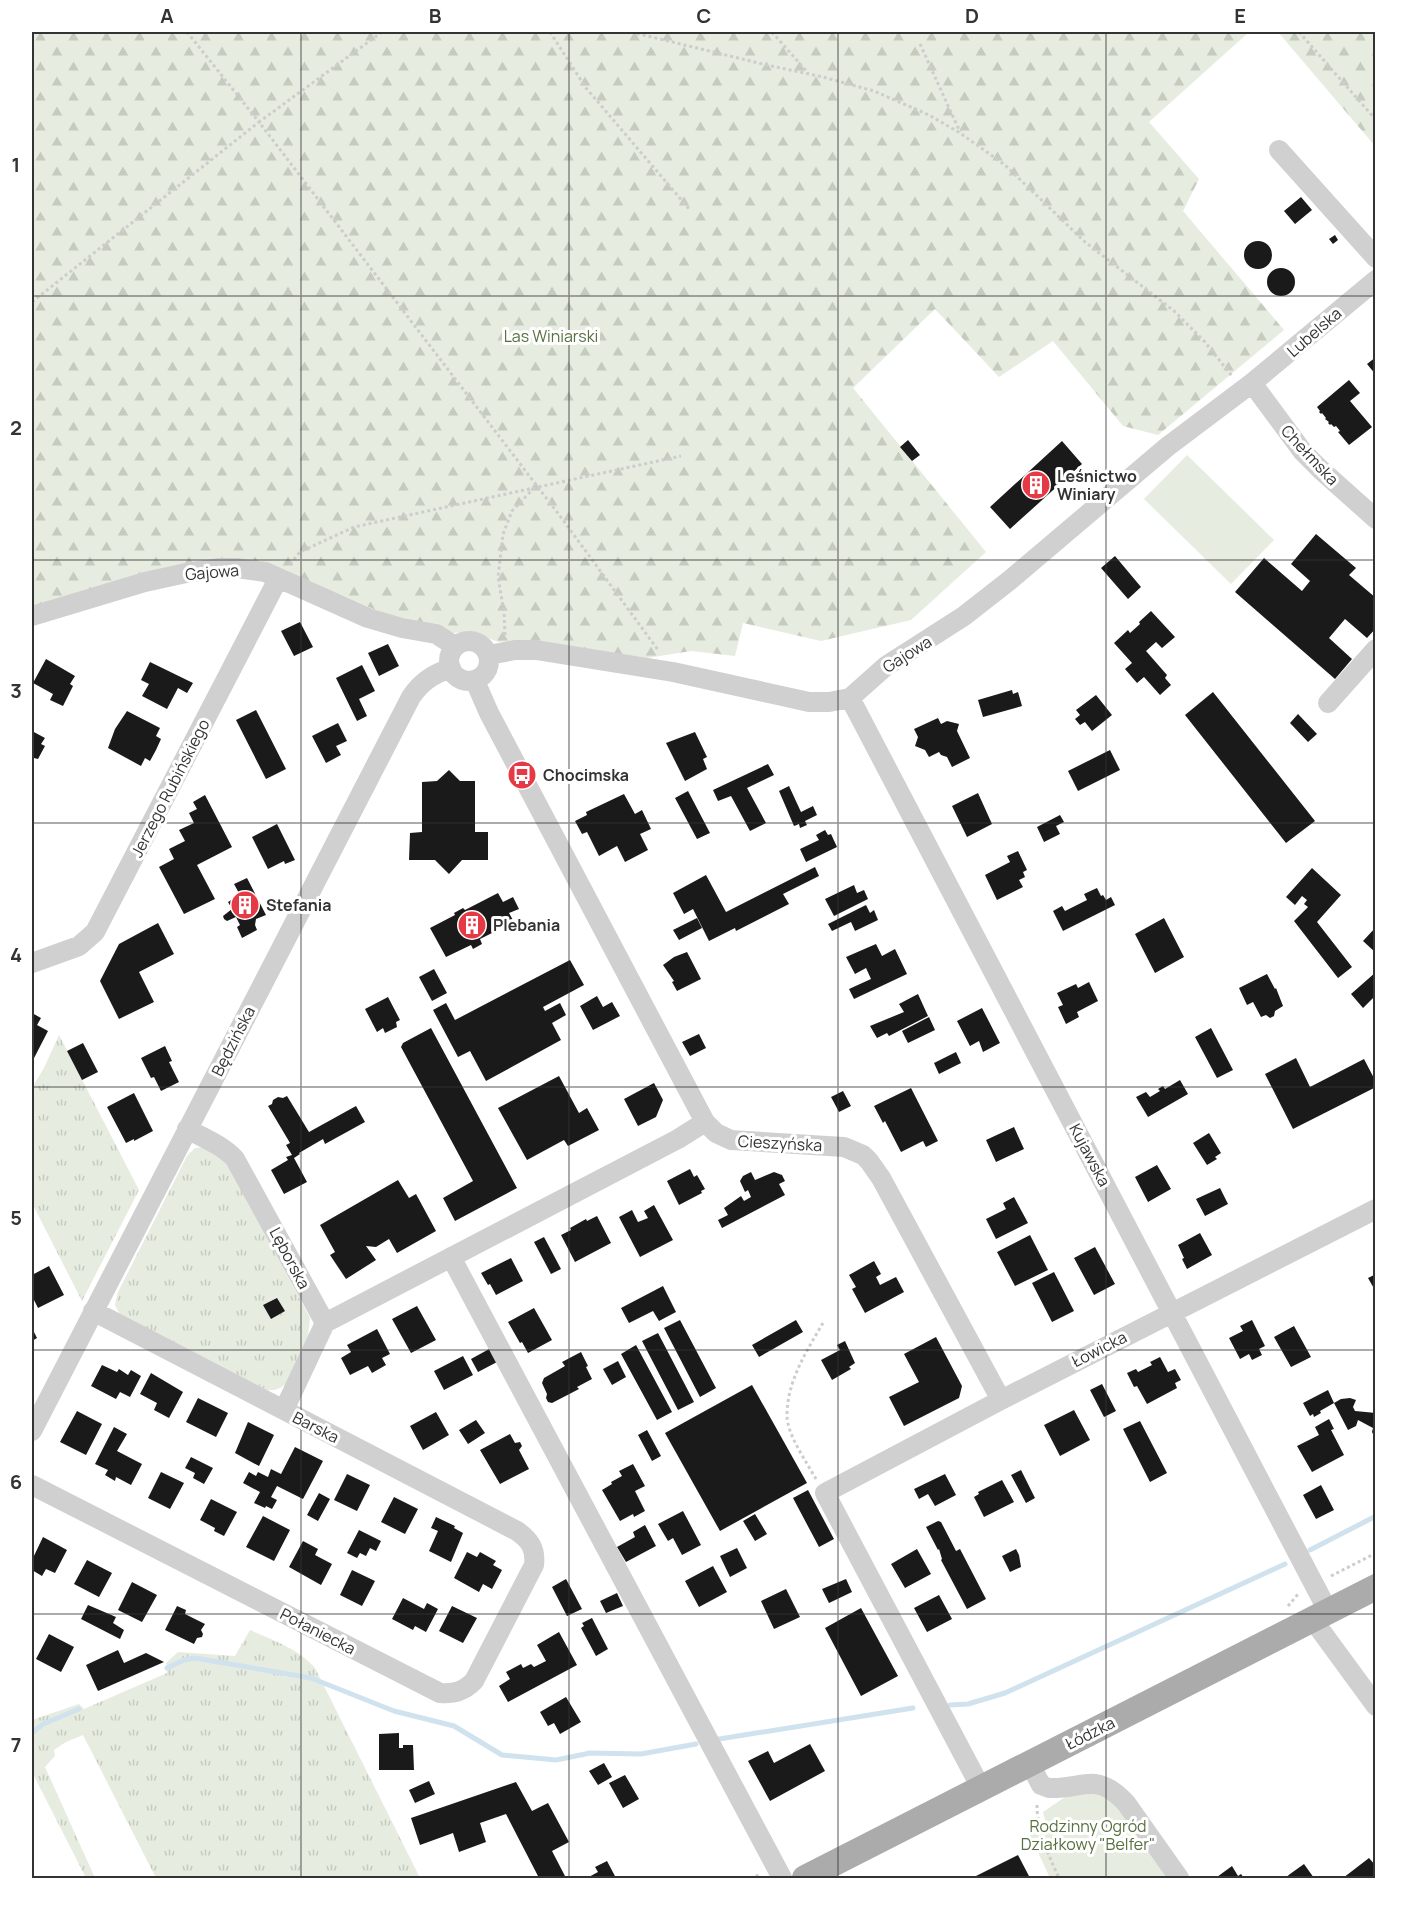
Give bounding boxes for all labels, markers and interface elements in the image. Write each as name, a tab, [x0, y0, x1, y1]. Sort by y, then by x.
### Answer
text: A	[160, 2, 174, 29]
text: B	[429, 2, 442, 29]
text: C	[697, 2, 711, 29]
text: D	[965, 2, 979, 29]
text: E	[1234, 2, 1246, 29]
text: 1	[12, 151, 20, 178]
street label: Lubelska	[1282, 302, 1346, 362]
park label: Las Winiarski	[504, 325, 598, 347]
text: 2	[10, 414, 22, 441]
street label: Chełmska	[1276, 420, 1344, 490]
place label: Leśnictwo Winiary	[1057, 465, 1137, 505]
building icon: Leśnictwo Winiary	[1020, 469, 1052, 501]
street label: Gajowa	[184, 559, 240, 585]
street label: Gajowa	[878, 630, 936, 678]
text: 3	[10, 677, 22, 704]
street label: Jerzego Rubińskiego	[126, 715, 214, 861]
bus stop icon: Chocimska	[506, 759, 538, 791]
place label: Chocimska	[543, 764, 629, 786]
building icon: Stefania	[229, 889, 261, 921]
place label: Stefania	[266, 894, 331, 916]
building icon: Plebania	[456, 909, 488, 941]
place label: Plebania	[493, 914, 560, 936]
text: 4	[10, 941, 22, 968]
street label: Będzińska	[206, 1002, 260, 1080]
street label: Kujawska	[1064, 1120, 1116, 1190]
street label: Cieszyńska	[737, 1130, 823, 1156]
text: 5	[10, 1204, 22, 1231]
street label: Lęborska	[265, 1223, 315, 1293]
street label: Łowicka	[1068, 1326, 1130, 1372]
street label: Barska	[289, 1406, 343, 1448]
text: 6	[10, 1468, 22, 1495]
street label: Połaniecka	[277, 1603, 359, 1659]
street label: Łódzka	[1062, 1711, 1118, 1755]
text: 7	[11, 1731, 21, 1758]
park label: Rodzinny Ogród Działkowy "Belfer"	[1021, 1815, 1155, 1855]

